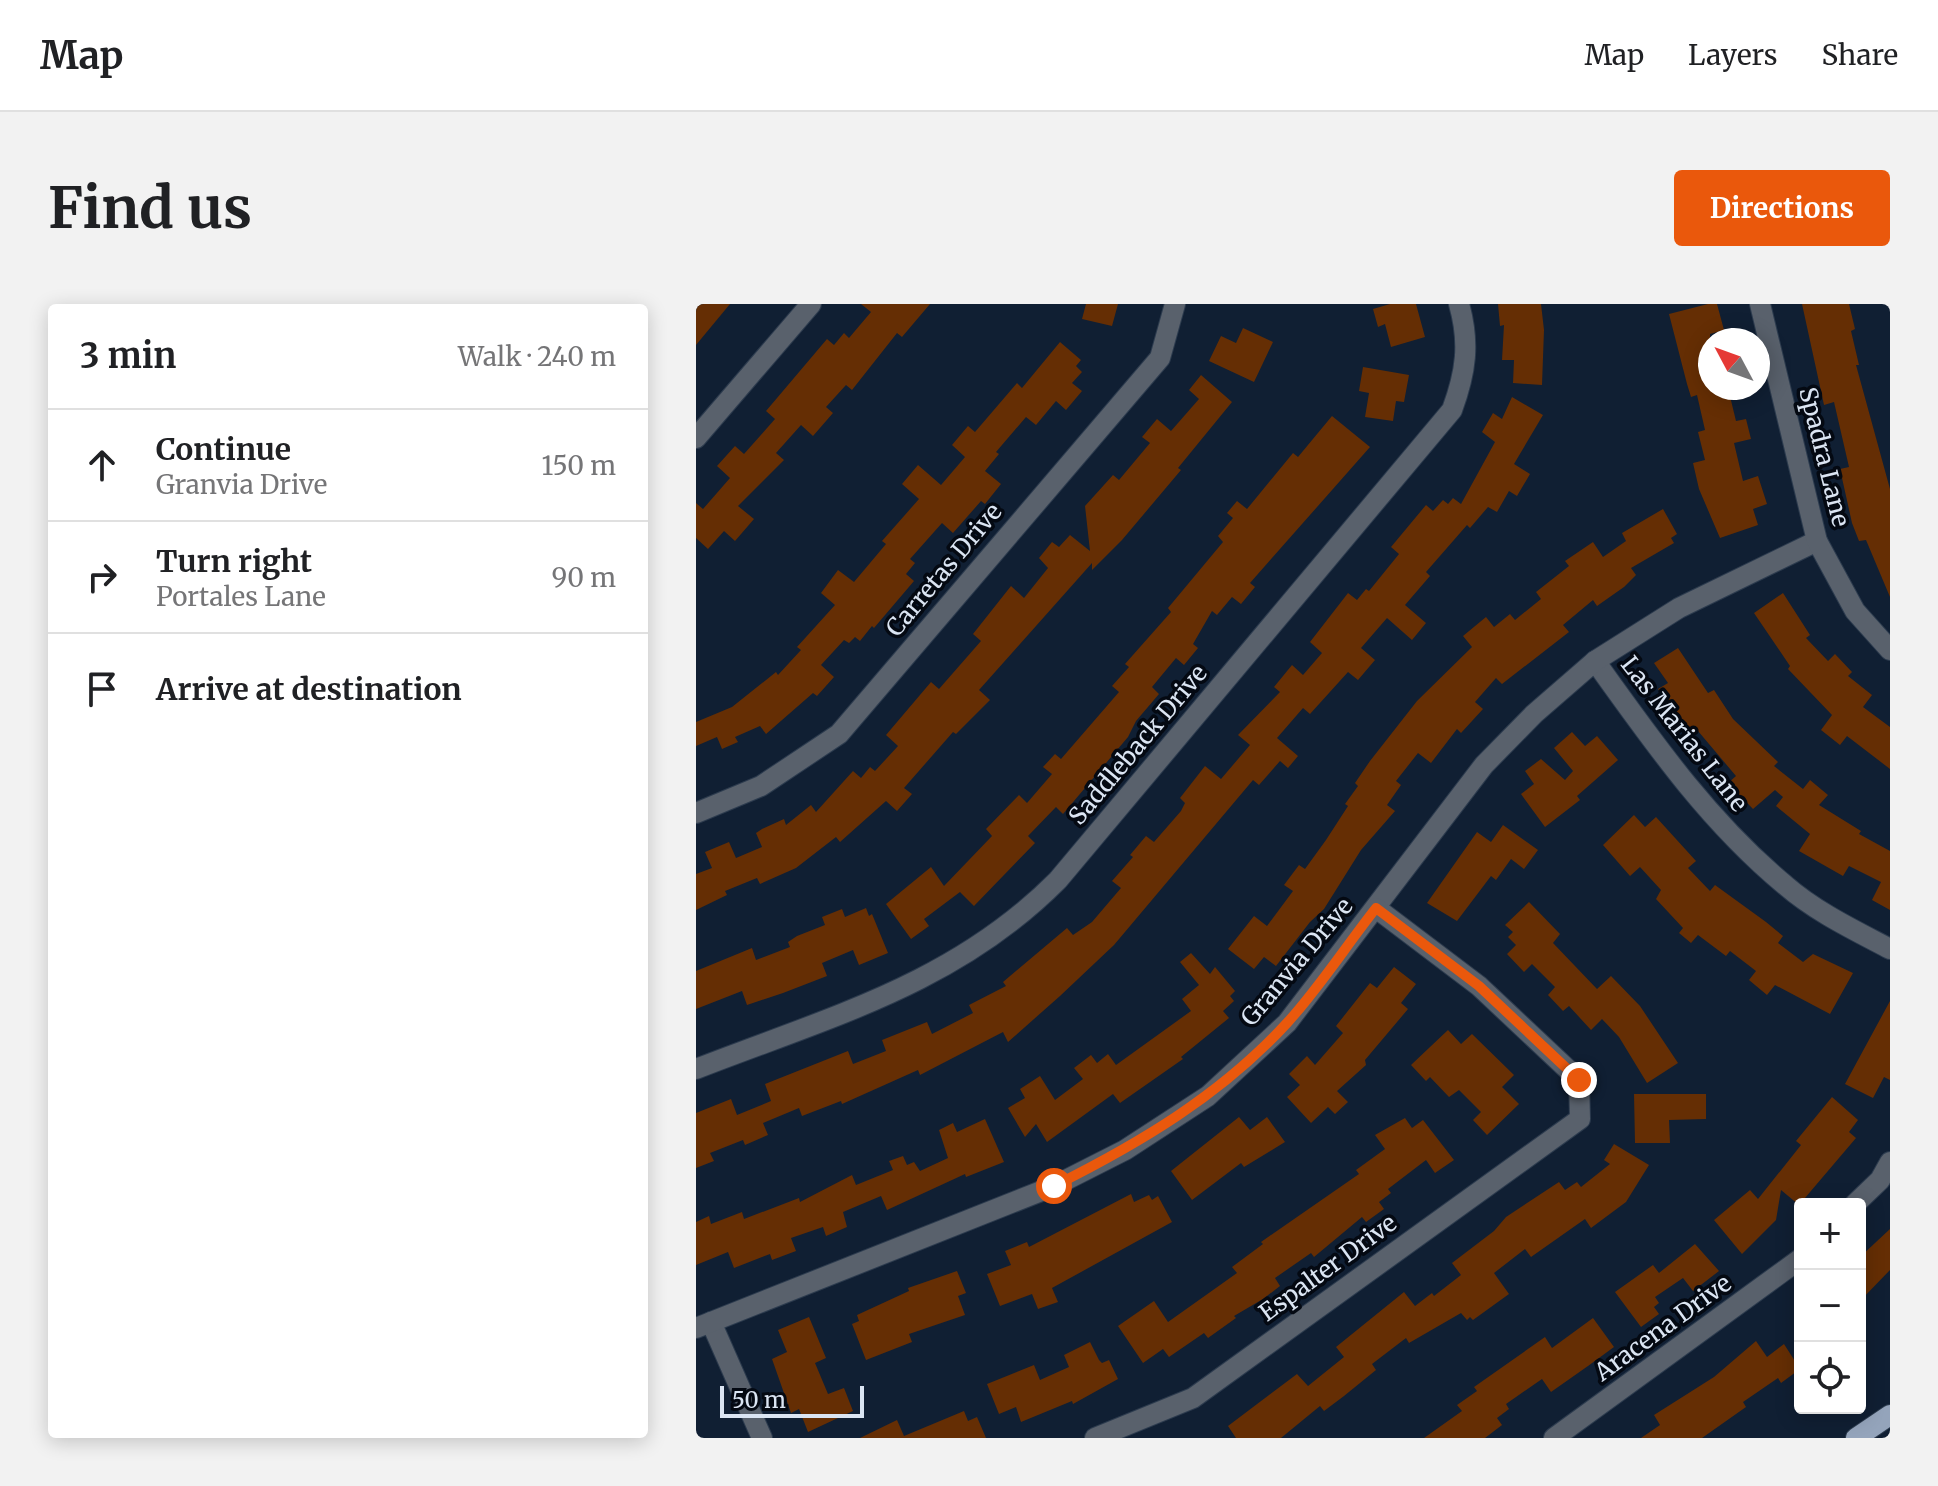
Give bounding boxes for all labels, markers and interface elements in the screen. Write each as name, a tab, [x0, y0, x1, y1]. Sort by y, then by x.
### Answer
text: Map	[40, 32, 124, 79]
text: Map	[1584, 37, 1644, 73]
text: Layers	[1688, 37, 1777, 73]
text: Share	[1821, 37, 1898, 73]
button: Directions	[1674, 170, 1890, 246]
text: Find us	[48, 173, 252, 243]
north arrow	[1698, 328, 1770, 400]
text: 3 min	[80, 335, 176, 377]
text: Walk · 240 m	[458, 340, 616, 373]
street label: Spadra Lane	[1792, 384, 1857, 530]
text: Continue	[156, 430, 291, 468]
icon: ahead	[80, 443, 124, 487]
text: 150 m	[542, 449, 616, 482]
text: Granvia Drive	[156, 468, 327, 501]
street label: Carretas Drive	[879, 497, 1008, 643]
text: Turn right	[156, 542, 312, 580]
icon: right	[80, 555, 124, 599]
text: 90 m	[552, 561, 616, 594]
text: Portales Lane	[156, 580, 326, 613]
street label: Las Marias Lane	[1614, 650, 1755, 818]
street label: Saddleback Drive	[1062, 658, 1214, 831]
icon: arrive	[80, 667, 124, 711]
text: Arrive at destination	[156, 670, 462, 708]
street label: Granvia Drive	[1234, 891, 1359, 1032]
route end	[1561, 1062, 1597, 1098]
route start	[1036, 1168, 1072, 1204]
map controls	[1794, 1198, 1866, 1414]
button: +	[1794, 1198, 1866, 1270]
street label: Espalter Drive	[1253, 1207, 1403, 1328]
street label: Aracena Drive	[1587, 1268, 1737, 1388]
button: −	[1794, 1270, 1866, 1342]
button: locate	[1794, 1342, 1866, 1414]
scale bar	[720, 1382, 864, 1418]
text: 50 m	[732, 1386, 786, 1414]

